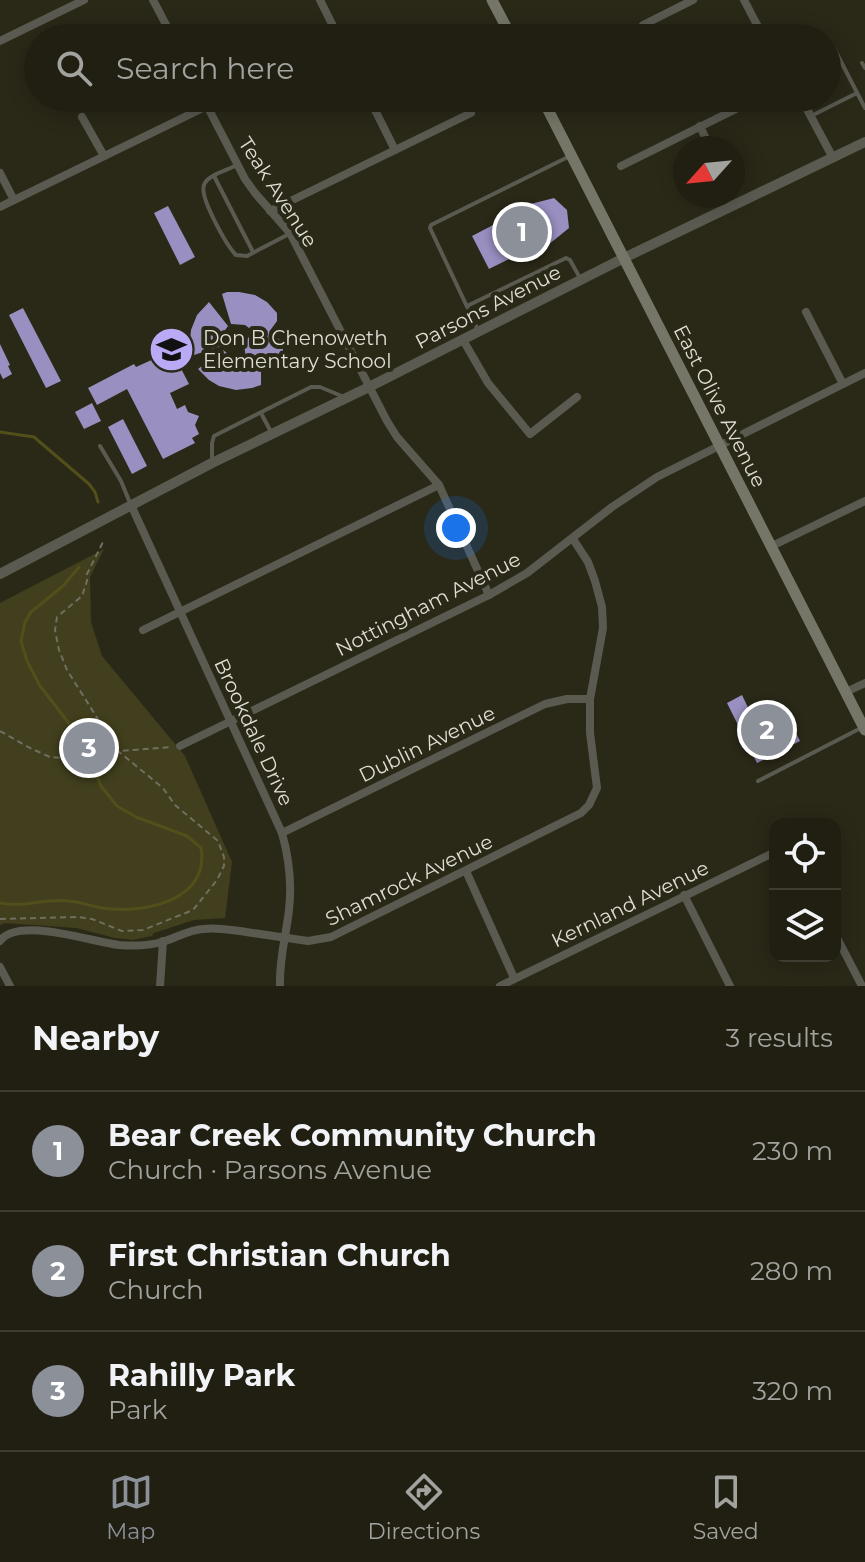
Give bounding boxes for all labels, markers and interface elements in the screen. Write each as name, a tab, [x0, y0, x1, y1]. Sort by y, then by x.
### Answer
search box	[24, 24, 841, 112]
icon: search	[52, 46, 96, 90]
text: Search here	[116, 50, 294, 87]
street label: Teak Avenue	[233, 132, 323, 252]
north arrow	[673, 136, 745, 208]
pin: 1	[496, 202, 548, 262]
street label: Parsons Avenue	[411, 260, 565, 354]
street label: East Olive Avenue	[669, 321, 771, 491]
school or university icon: Don B Chenoweth Elementary School	[148, 326, 196, 374]
place label: Don B Chenoweth Elementary School	[203, 326, 392, 373]
your location	[436, 508, 476, 548]
street label: Nottingham Avenue	[331, 547, 525, 661]
street label: Brookdale Drive	[209, 654, 299, 810]
pin: 2	[741, 700, 793, 760]
street label: Dublin Avenue	[355, 701, 499, 787]
pin: 3	[63, 718, 115, 778]
map controls	[769, 818, 841, 962]
button: locate	[769, 818, 841, 890]
street label: Shamrock Avenue	[322, 829, 496, 931]
street label: Kernland Avenue	[547, 855, 713, 953]
button: layers	[769, 890, 841, 962]
text: Nearby	[32, 1017, 159, 1059]
text: 3 results	[726, 1022, 833, 1054]
text: Bear Creek Community Church	[108, 1117, 597, 1154]
text: 1	[53, 1135, 63, 1167]
text: 230 m	[752, 1135, 833, 1167]
text: Church · Parsons Avenue	[108, 1154, 432, 1186]
text: First Christian Church	[108, 1237, 451, 1274]
text: 2	[50, 1255, 66, 1287]
text: 280 m	[750, 1255, 833, 1287]
text: Church	[108, 1274, 204, 1306]
text: Rahilly Park	[108, 1357, 295, 1394]
text: 3	[50, 1375, 66, 1407]
text: 320 m	[752, 1375, 833, 1407]
text: Park	[108, 1394, 167, 1426]
tab: Map	[106, 1470, 155, 1545]
tab: Directions	[368, 1470, 480, 1545]
tab: Saved	[693, 1470, 759, 1545]

